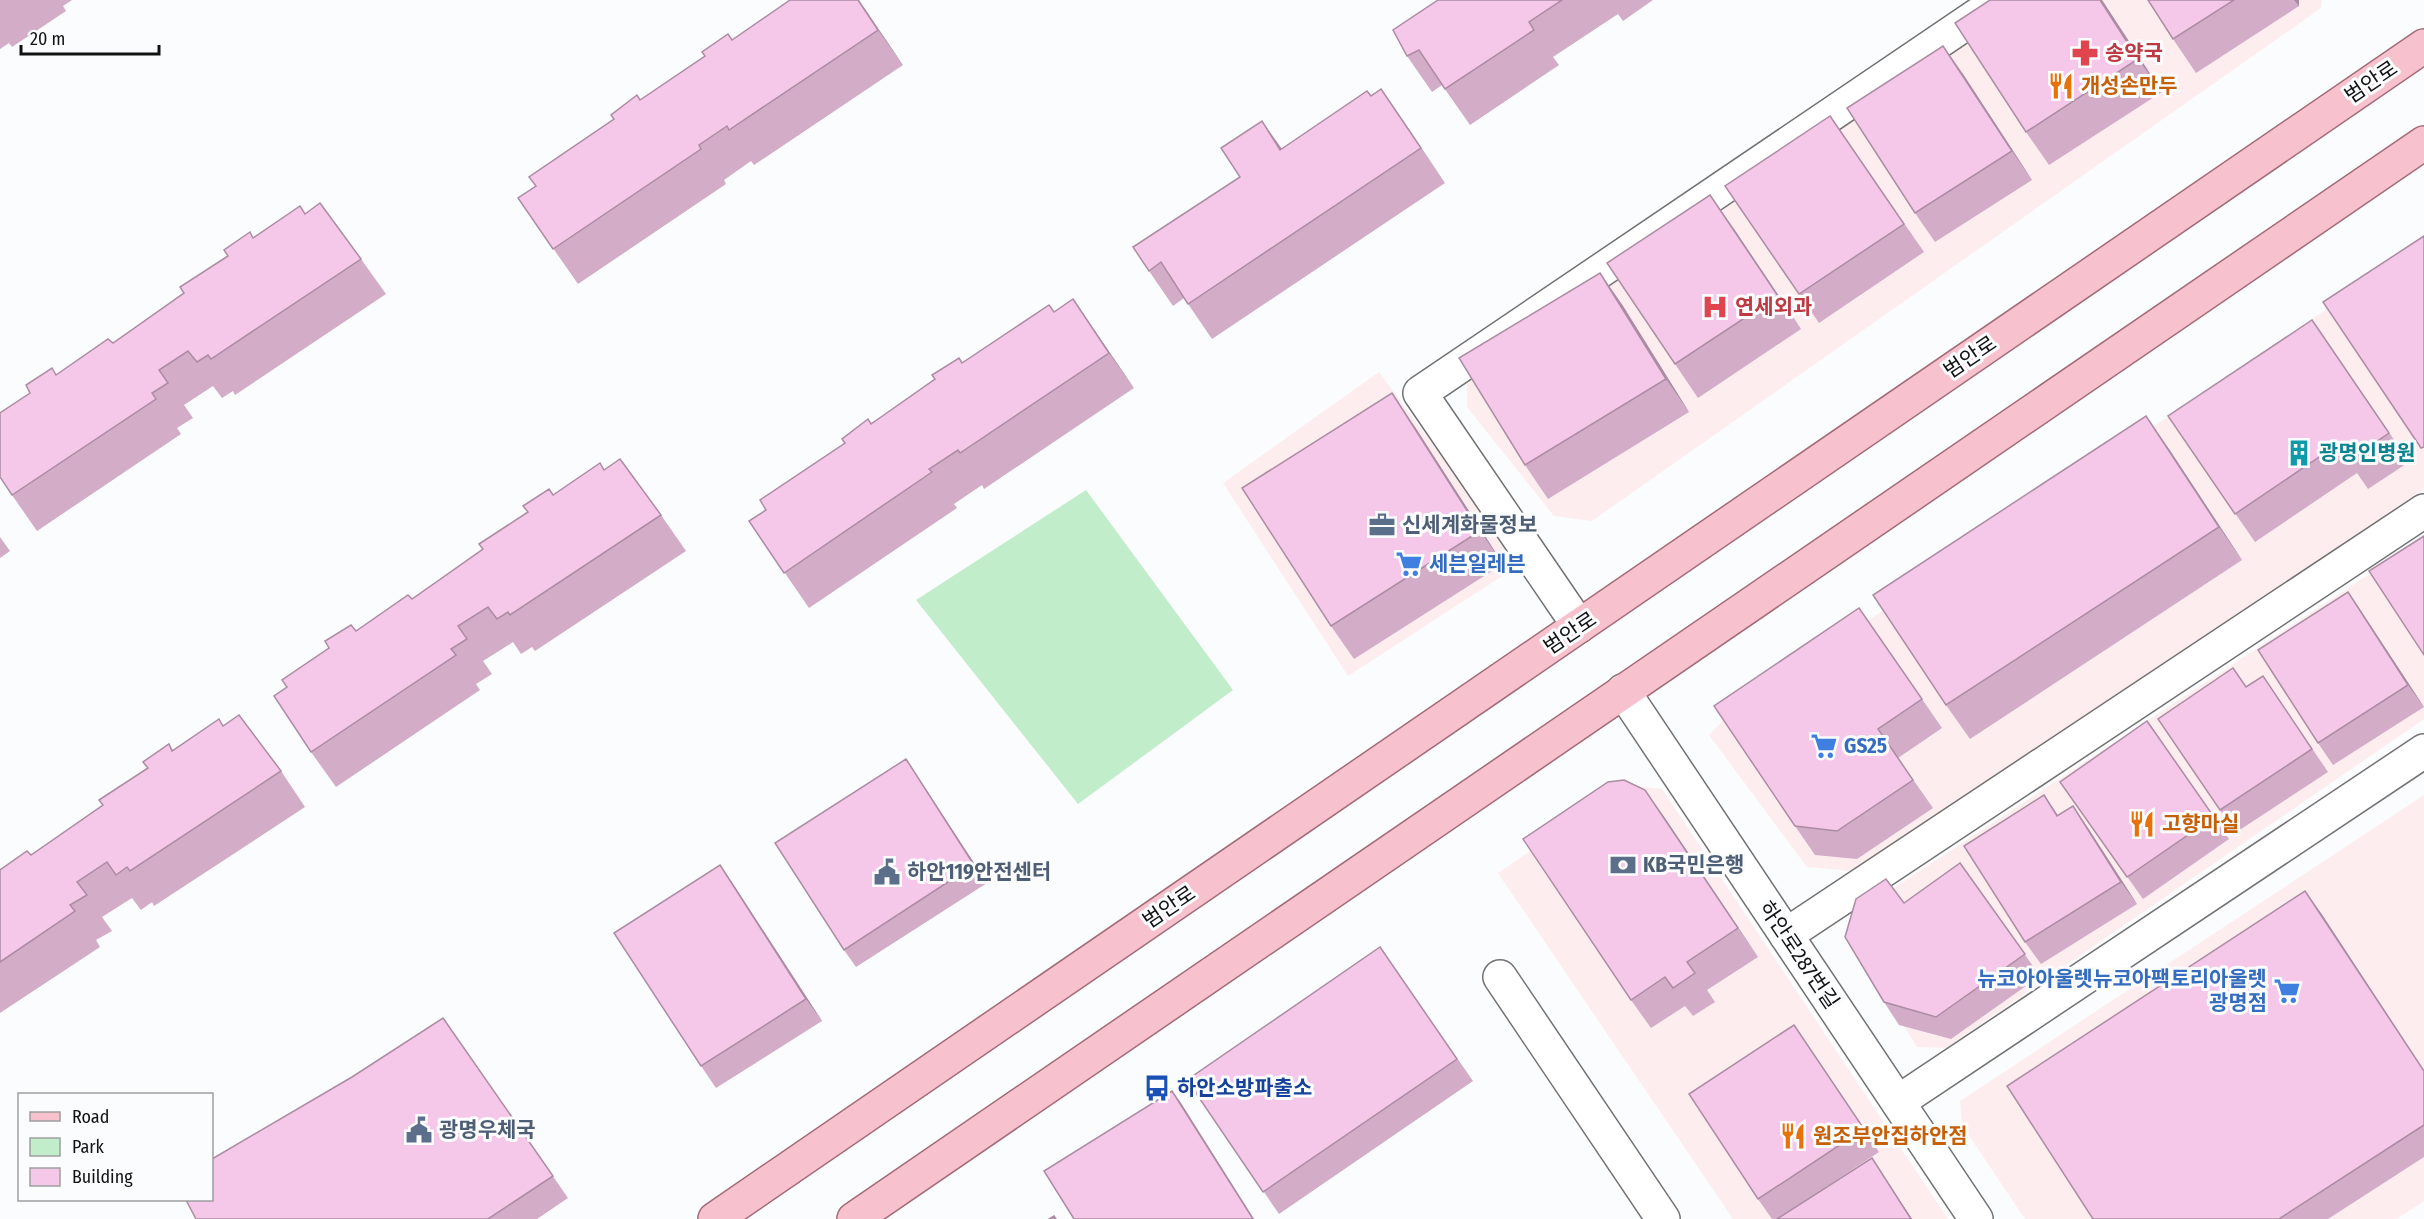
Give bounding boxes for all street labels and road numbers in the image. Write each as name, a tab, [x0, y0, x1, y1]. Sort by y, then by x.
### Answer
street label: 범안로	[2340, 55, 2402, 109]
street label: 범안로	[1939, 330, 2001, 384]
street label: 범안로	[1539, 606, 1601, 660]
street label: 범안로	[1138, 880, 1200, 934]
street label: 하안로287번길	[1753, 896, 1845, 1014]

